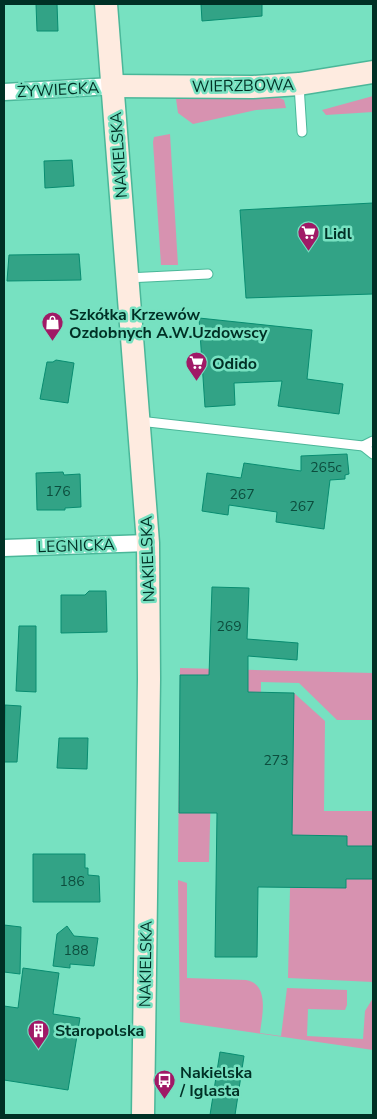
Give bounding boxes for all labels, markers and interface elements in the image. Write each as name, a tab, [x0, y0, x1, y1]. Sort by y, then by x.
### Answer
street label: WIERZBOWA	[192, 74, 295, 98]
street label: ŻYWIECKA	[17, 77, 100, 103]
street label: NAKIELSKA	[105, 111, 133, 199]
supermarket icon: Lidl	[296, 221, 320, 252]
place label: Lidl	[324, 223, 352, 245]
place label: Szkółka Krzewów Ozdobnych A.W.Uzdowscy	[69, 304, 268, 344]
shop icon: Szkółka Krzewów Ozdobnych A.W.Uzdowscy	[41, 311, 65, 342]
supermarket icon: Odido	[184, 351, 208, 382]
place label: Odido	[212, 353, 257, 375]
house number: 265c	[310, 458, 342, 477]
house number: 176	[45, 482, 71, 501]
house number: 267	[229, 485, 255, 504]
house number: 267	[289, 497, 315, 516]
street label: NAKIELSKA	[135, 515, 161, 603]
street label: LEGNICKA	[37, 534, 115, 558]
house number: 269	[216, 617, 242, 636]
house number: 273	[263, 751, 289, 770]
house number: 186	[59, 872, 85, 891]
street label: NAKIELSKA	[134, 920, 158, 1007]
house number: 188	[63, 941, 89, 960]
building icon: Staropolska	[27, 1018, 51, 1049]
place label: Staropolska	[55, 1020, 144, 1042]
place label: Nakielska / Iglasta	[179, 1062, 252, 1102]
bus stop icon: Nakielska / Iglasta	[152, 1069, 176, 1100]

